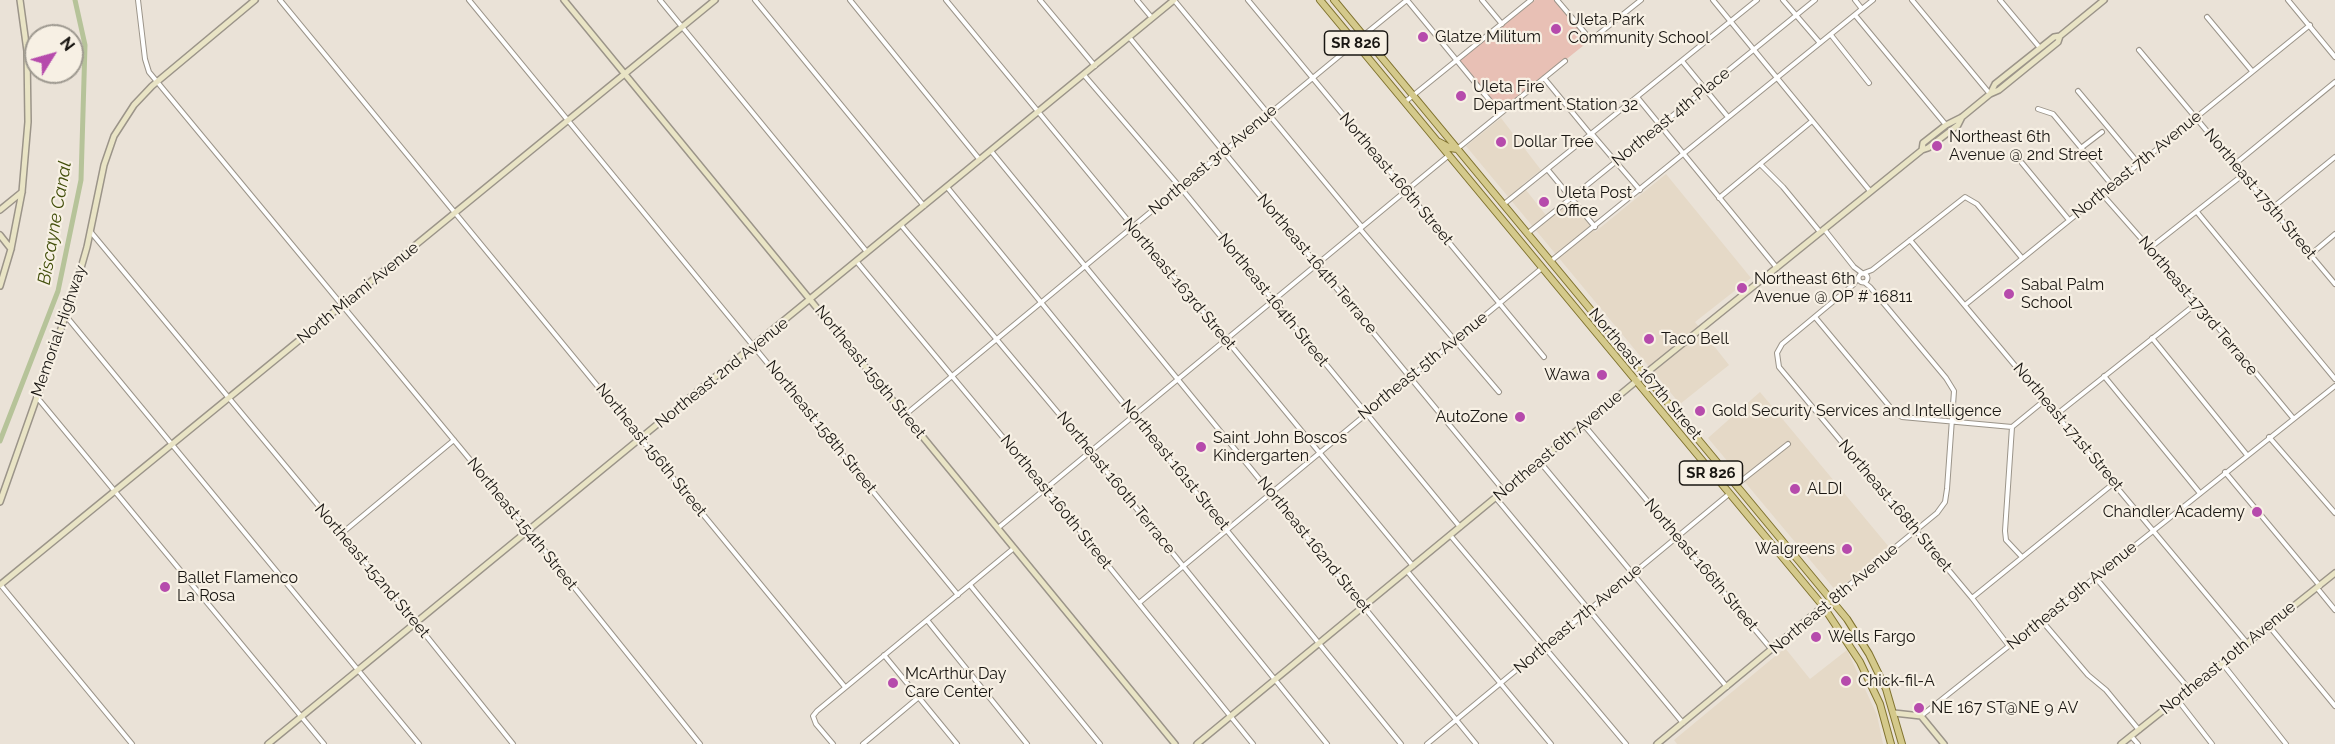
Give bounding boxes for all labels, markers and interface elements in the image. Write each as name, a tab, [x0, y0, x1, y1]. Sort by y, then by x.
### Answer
place label: Uleta Park Community School	[1568, 10, 1710, 48]
marker: Uleta Park Community School	[1549, 22, 1563, 36]
north arrow	[24, 24, 84, 84]
place label: Glatze Militum	[1435, 27, 1541, 47]
marker: Glatze Militum	[1416, 30, 1430, 44]
road number: SR 826	[1324, 31, 1388, 55]
text: N	[56, 33, 78, 55]
street label: Northeast 4th Place	[1608, 64, 1734, 170]
place label: Uleta Fire Department Station 32	[1473, 77, 1638, 115]
marker: Uleta Fire Department Station 32	[1454, 89, 1468, 103]
street label: Northeast 3rd Avenue	[1145, 101, 1281, 219]
street label: Northeast 7th Avenue	[2068, 107, 2206, 223]
street label: Northeast 166th Street	[1335, 109, 1457, 249]
street label: Northeast 175th Street	[2200, 125, 2320, 263]
place label: Northeast 6th Avenue @ 2nd Street	[1949, 127, 2103, 165]
place label: Dollar Tree	[1513, 132, 1594, 152]
marker: Dollar Tree	[1494, 135, 1508, 149]
marker: Northeast 6th Avenue @ 2nd Street	[1930, 139, 1944, 153]
water label: Biscayne Canal	[34, 160, 76, 286]
place label: Uleta Post Office	[1556, 183, 1632, 221]
street label: Northeast 164th Terrace	[1253, 190, 1381, 338]
marker: Uleta Post Office	[1537, 195, 1551, 209]
street label: Northeast 163rd Street	[1118, 214, 1240, 354]
street label: Northeast 164th Street	[1213, 230, 1333, 370]
street label: Northeast 173rd Terrace	[2134, 232, 2262, 380]
street label: North Miami Avenue	[293, 238, 423, 348]
street label: Memorial Highway	[27, 263, 91, 399]
place label: Northeast 6th Avenue @ OP # 16811	[1754, 269, 1912, 307]
place label: Sabal Palm School	[2021, 275, 2104, 313]
marker: Northeast 6th Avenue @ OP # 16811	[1735, 281, 1749, 295]
marker: Sabal Palm School	[2002, 287, 2016, 301]
street label: Northeast 159th Street	[810, 302, 930, 442]
street label: Northeast 167th Street	[1584, 304, 1706, 444]
street label: Northeast 5th Avenue	[1354, 308, 1492, 424]
street label: Northeast 2nd Avenue	[652, 314, 792, 432]
place label: Taco Bell	[1661, 329, 1729, 349]
marker: Taco Bell	[1642, 332, 1656, 346]
street label: Northeast 158th Street	[761, 357, 881, 497]
street label: Northeast 171st Street	[2009, 359, 2127, 495]
place label: Wawa	[1544, 365, 1590, 385]
marker: Wawa	[1595, 368, 1609, 382]
street label: Northeast 156th Street	[591, 380, 711, 520]
street label: Northeast 6th Avenue	[1490, 387, 1626, 505]
street label: Northeast 161st Street	[1117, 396, 1233, 534]
place label: Gold Security Services and Intelligence	[1712, 401, 2001, 421]
marker: Gold Security Services and Intelligence	[1693, 404, 1707, 418]
place label: AutoZone	[1435, 407, 1508, 427]
street label: Northeast 160th Terrace	[1053, 408, 1179, 558]
marker: AutoZone	[1513, 410, 1527, 424]
place label: Saint John Boscos Kindergarten	[1213, 428, 1347, 466]
street label: Northeast 160th Street	[996, 431, 1116, 573]
street label: Northeast 168th Street	[1834, 436, 1956, 576]
marker: Saint John Boscos Kindergarten	[1194, 440, 1208, 454]
street label: Northeast 154th Street	[463, 454, 581, 594]
road number: SR 826	[1680, 461, 1742, 485]
street label: Northeast 162nd Street	[1253, 473, 1375, 617]
place label: ALDI	[1807, 479, 1843, 499]
marker: ALDI	[1788, 482, 1802, 496]
street label: Northeast 166th Street	[1640, 495, 1762, 635]
street label: Northeast 152nd Street	[310, 500, 434, 642]
place label: Chandler Academy	[2103, 502, 2245, 522]
marker: Chandler Academy	[2250, 505, 2264, 519]
street label: Northeast 9th Avenue	[2003, 538, 2141, 654]
place label: Walgreens	[1755, 539, 1835, 559]
street label: Northeast 8th Avenue	[1766, 540, 1902, 658]
marker: Walgreens	[1840, 542, 1854, 556]
street label: Northeast 7th Avenue	[1510, 560, 1646, 678]
place label: Ballet Flamenco La Rosa	[177, 568, 298, 606]
marker: Ballet Flamenco La Rosa	[158, 580, 172, 594]
street label: Northeast 10th Avenue	[2156, 597, 2300, 719]
place label: Wells Fargo	[1828, 627, 1915, 647]
marker: Wells Fargo	[1809, 630, 1823, 644]
place label: McArthur Day Care Center	[905, 664, 1006, 702]
place label: Chick-fil-A	[1858, 671, 1935, 691]
marker: Chick-fil-A	[1839, 674, 1853, 688]
marker: McArthur Day Care Center	[886, 676, 900, 690]
place label: NE 167 ST@NE 9 AV	[1931, 698, 2078, 718]
marker: NE 167 ST@NE 9 AV	[1912, 701, 1926, 715]

